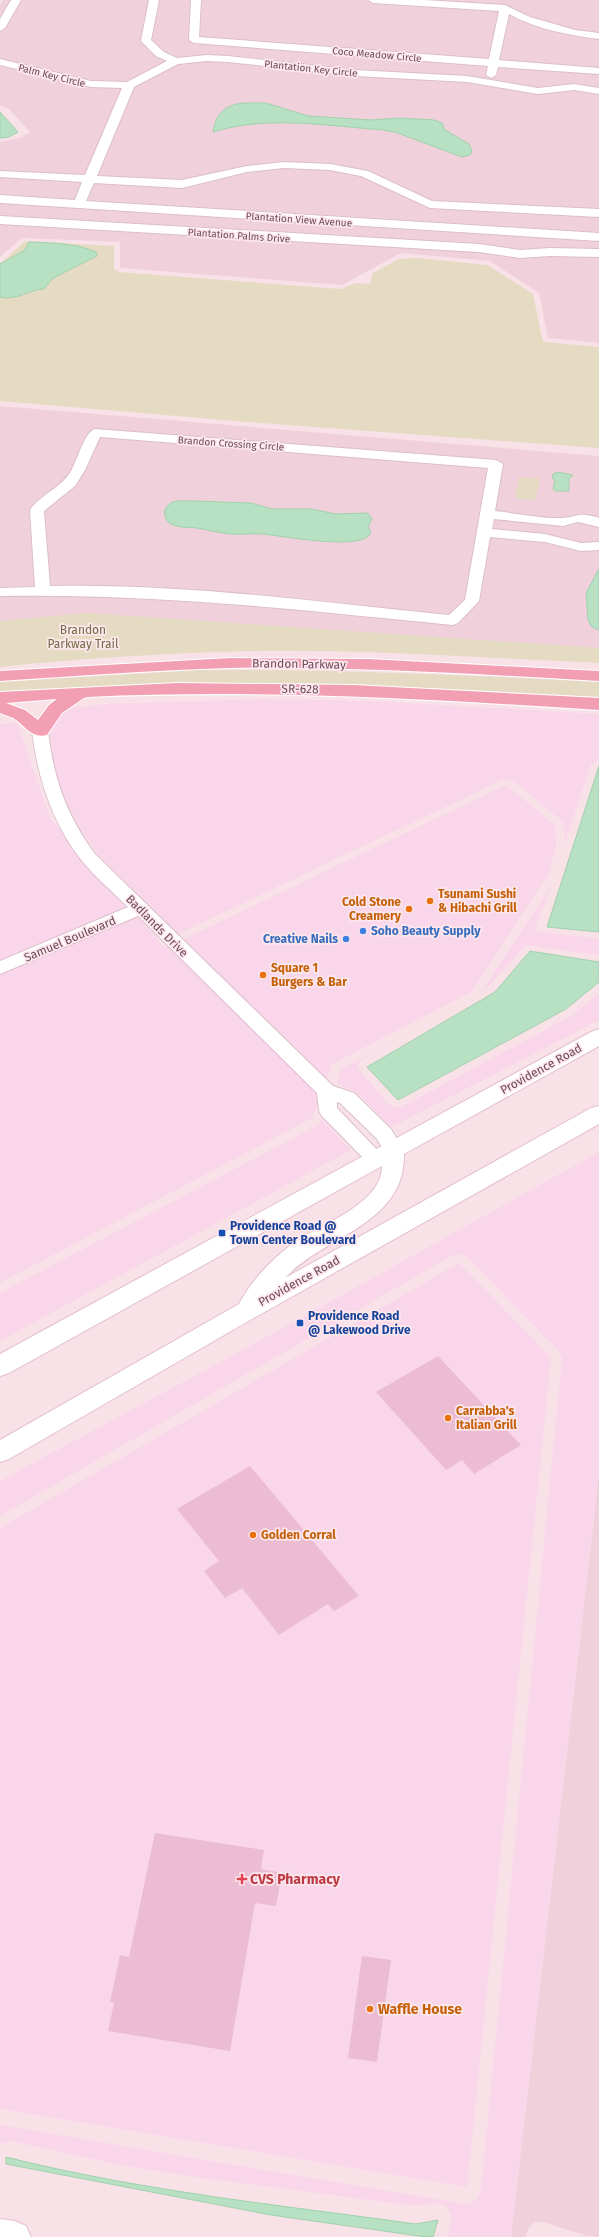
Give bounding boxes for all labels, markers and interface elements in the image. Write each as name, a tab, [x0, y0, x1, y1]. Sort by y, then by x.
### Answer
street label: Coco Meadow Circle	[332, 45, 422, 65]
street label: Plantation Key Circle	[264, 58, 358, 80]
street label: Palm Key Circle	[17, 62, 86, 90]
street label: Plantation View Avenue	[245, 210, 352, 230]
street label: Plantation Palms Drive	[187, 226, 290, 246]
street label: Brandon Crossing Circle	[177, 434, 285, 454]
park label: Brandon Parkway Trail	[48, 623, 119, 651]
street label: Brandon Parkway	[252, 656, 346, 672]
street label: SR-628	[281, 682, 319, 696]
place label: Tsunami Sushi & Hibachi Grill	[438, 887, 517, 915]
street label: Badlands Drive	[123, 892, 191, 960]
place label: Cold Stone Creamery	[342, 895, 402, 923]
marker: Tsunami Sushi & Hibachi Grill	[425, 896, 435, 906]
marker: Cold Stone Creamery	[404, 904, 414, 914]
street label: Samuel Boulevard	[22, 913, 118, 965]
place label: Soho Beauty Supply	[371, 924, 481, 938]
marker: Soho Beauty Supply	[358, 926, 368, 936]
place label: Creative Nails	[263, 932, 338, 946]
marker: Creative Nails	[341, 934, 351, 944]
place label: Square 1 Burgers & Bar	[271, 961, 347, 989]
marker: Square 1 Burgers & Bar	[258, 970, 268, 980]
street label: Providence Road	[498, 1041, 584, 1097]
place label: Providence Road @ Town Center Boulevard	[230, 1219, 356, 1247]
marker: Providence Road @ Town Center Boulevard	[217, 1228, 227, 1238]
street label: Providence Road	[256, 1253, 342, 1309]
place label: Providence Road @ Lakewood Drive	[308, 1309, 411, 1337]
marker: Providence Road @ Lakewood Drive	[295, 1318, 305, 1328]
place label: Carrabba's Italian Grill	[456, 1404, 517, 1432]
marker: Carrabba's Italian Grill	[443, 1413, 453, 1423]
place label: Golden Corral	[261, 1528, 336, 1542]
marker: Golden Corral	[248, 1530, 258, 1540]
place label: CVS Pharmacy	[250, 1871, 341, 1888]
marker: CVS Pharmacy	[237, 1874, 247, 1884]
place label: Waffle House	[378, 2001, 462, 2018]
marker: Waffle House	[365, 2004, 375, 2014]

